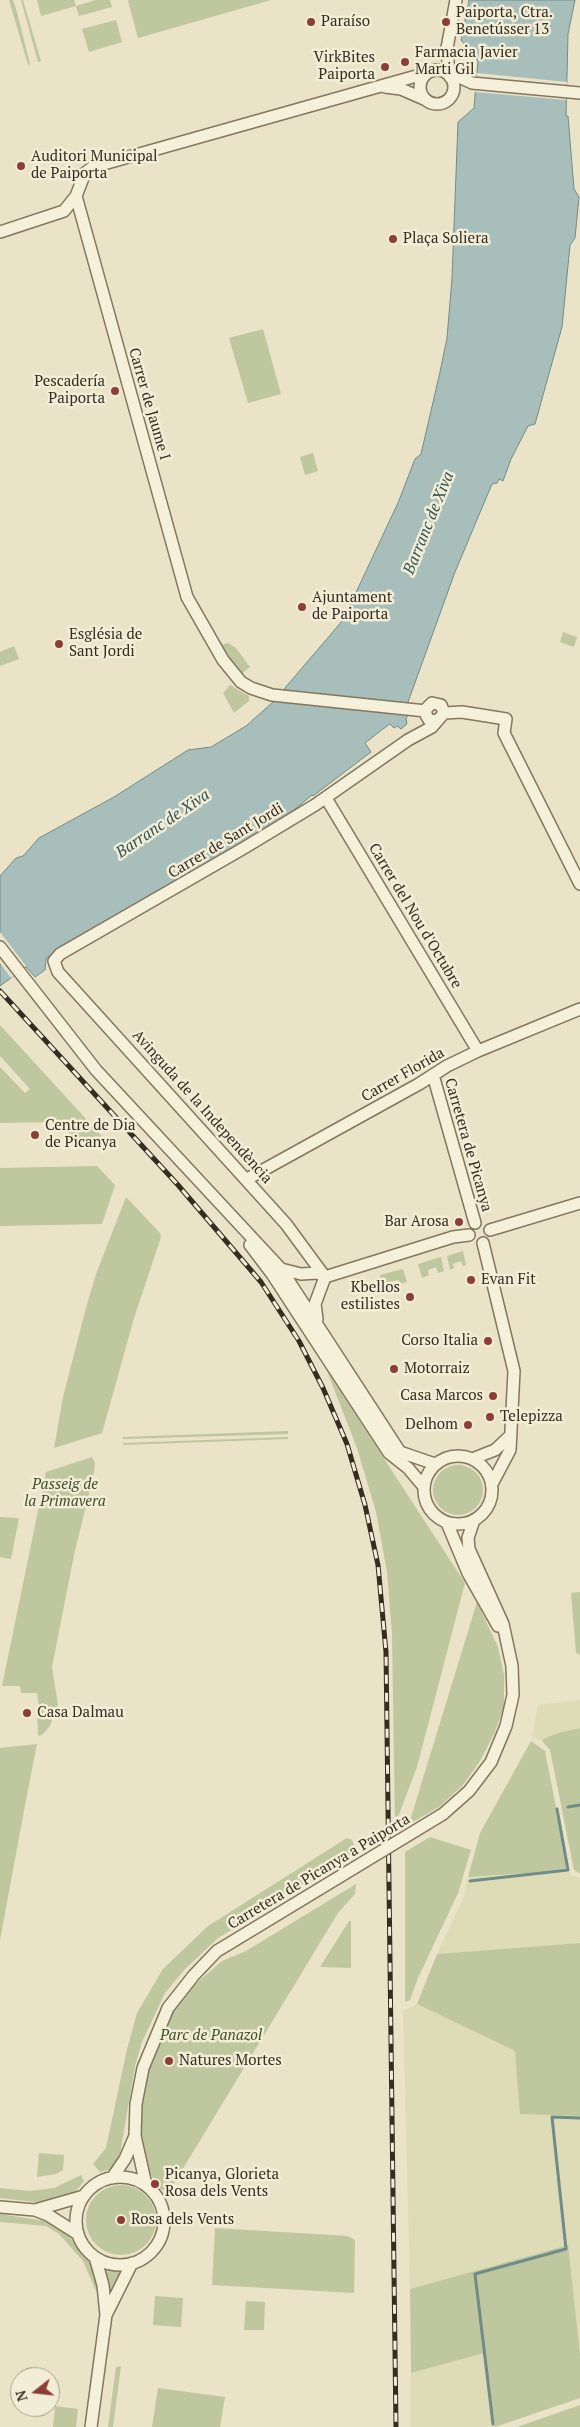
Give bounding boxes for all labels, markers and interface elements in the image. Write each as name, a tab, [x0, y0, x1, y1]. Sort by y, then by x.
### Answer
place label: Paiporta, Ctra. Benetússer 13	[456, 4, 553, 39]
place label: Paraíso	[321, 13, 370, 31]
marker: Paraíso	[305, 16, 317, 28]
marker: Paiporta, Ctra. Benetússer 13	[440, 16, 452, 28]
place label: Farmacia Javier Marti Gil	[415, 44, 518, 79]
place label: VirkBites Paiporta	[313, 49, 375, 84]
marker: Farmacia Javier Marti Gil	[399, 56, 411, 68]
marker: VirkBites Paiporta	[379, 61, 391, 73]
place label: Auditori Municipal de Paiporta	[31, 148, 158, 183]
marker: Auditori Municipal de Paiporta	[15, 160, 27, 172]
place label: Plaça Soliera	[403, 230, 488, 248]
marker: Plaça Soliera	[387, 233, 399, 245]
street label: Carrer de Jaume I	[124, 346, 174, 462]
place label: Pescadería Paiporta	[34, 373, 105, 408]
marker: Pescadería Paiporta	[109, 385, 121, 397]
water label: Barranc de Xiva	[400, 469, 458, 577]
place label: Ajuntament de Paiporta	[312, 589, 392, 624]
marker: Ajuntament de Paiporta	[296, 601, 308, 613]
place label: Església de Sant Jordi	[69, 626, 142, 661]
marker: Església de Sant Jordi	[53, 638, 65, 650]
water label: Barranc de Xiva	[112, 786, 214, 862]
street label: Carrer de Sant Jordi	[165, 800, 287, 882]
street label: Carrer del Nou d'Octubre	[364, 840, 466, 992]
street label: Avinguda de la Independència	[128, 1027, 276, 1187]
street label: Carrer Florida	[358, 1044, 448, 1106]
street label: Carretera de Picanya	[440, 1076, 496, 1214]
place label: Centre de Dia de Picanya	[45, 1117, 135, 1152]
marker: Centre de Dia de Picanya	[29, 1129, 41, 1141]
place label: Bar Arosa	[384, 1213, 449, 1231]
marker: Bar Arosa	[453, 1216, 465, 1228]
place label: Evan Fit	[481, 1271, 536, 1289]
marker: Evan Fit	[465, 1274, 477, 1286]
place label: Kbellos estilistes	[341, 1279, 400, 1314]
marker: Kbellos estilistes	[404, 1291, 416, 1303]
place label: Corso Italia	[401, 1332, 478, 1350]
marker: Corso Italia	[482, 1335, 494, 1347]
place label: Motorraiz	[404, 1360, 470, 1378]
marker: Motorraiz	[388, 1363, 400, 1375]
place label: Casa Marcos	[400, 1387, 483, 1405]
marker: Casa Marcos	[487, 1390, 499, 1402]
place label: Telepizza	[500, 1408, 563, 1426]
marker: Telepizza	[484, 1411, 496, 1423]
place label: Delhom	[405, 1416, 458, 1434]
marker: Delhom	[462, 1419, 474, 1431]
park label: Passeig de la Primavera	[24, 1476, 106, 1511]
place label: Casa Dalmau	[37, 1704, 124, 1722]
marker: Casa Dalmau	[21, 1707, 33, 1719]
street label: Carretera de Picanya a Paiporta	[225, 1810, 413, 1934]
park label: Parc de Panazol	[160, 2027, 262, 2045]
place label: Natures Mortes	[179, 2052, 282, 2070]
marker: Natures Mortes	[163, 2055, 175, 2067]
place label: Picanya, Glorieta Rosa dels Vents	[165, 2166, 279, 2201]
marker: Picanya, Glorieta Rosa dels Vents	[149, 2178, 161, 2190]
place label: Rosa dels Vents	[131, 2211, 234, 2229]
marker: Rosa dels Vents	[115, 2214, 127, 2226]
north arrow	[10, 2367, 60, 2417]
text: N	[10, 2388, 32, 2404]

